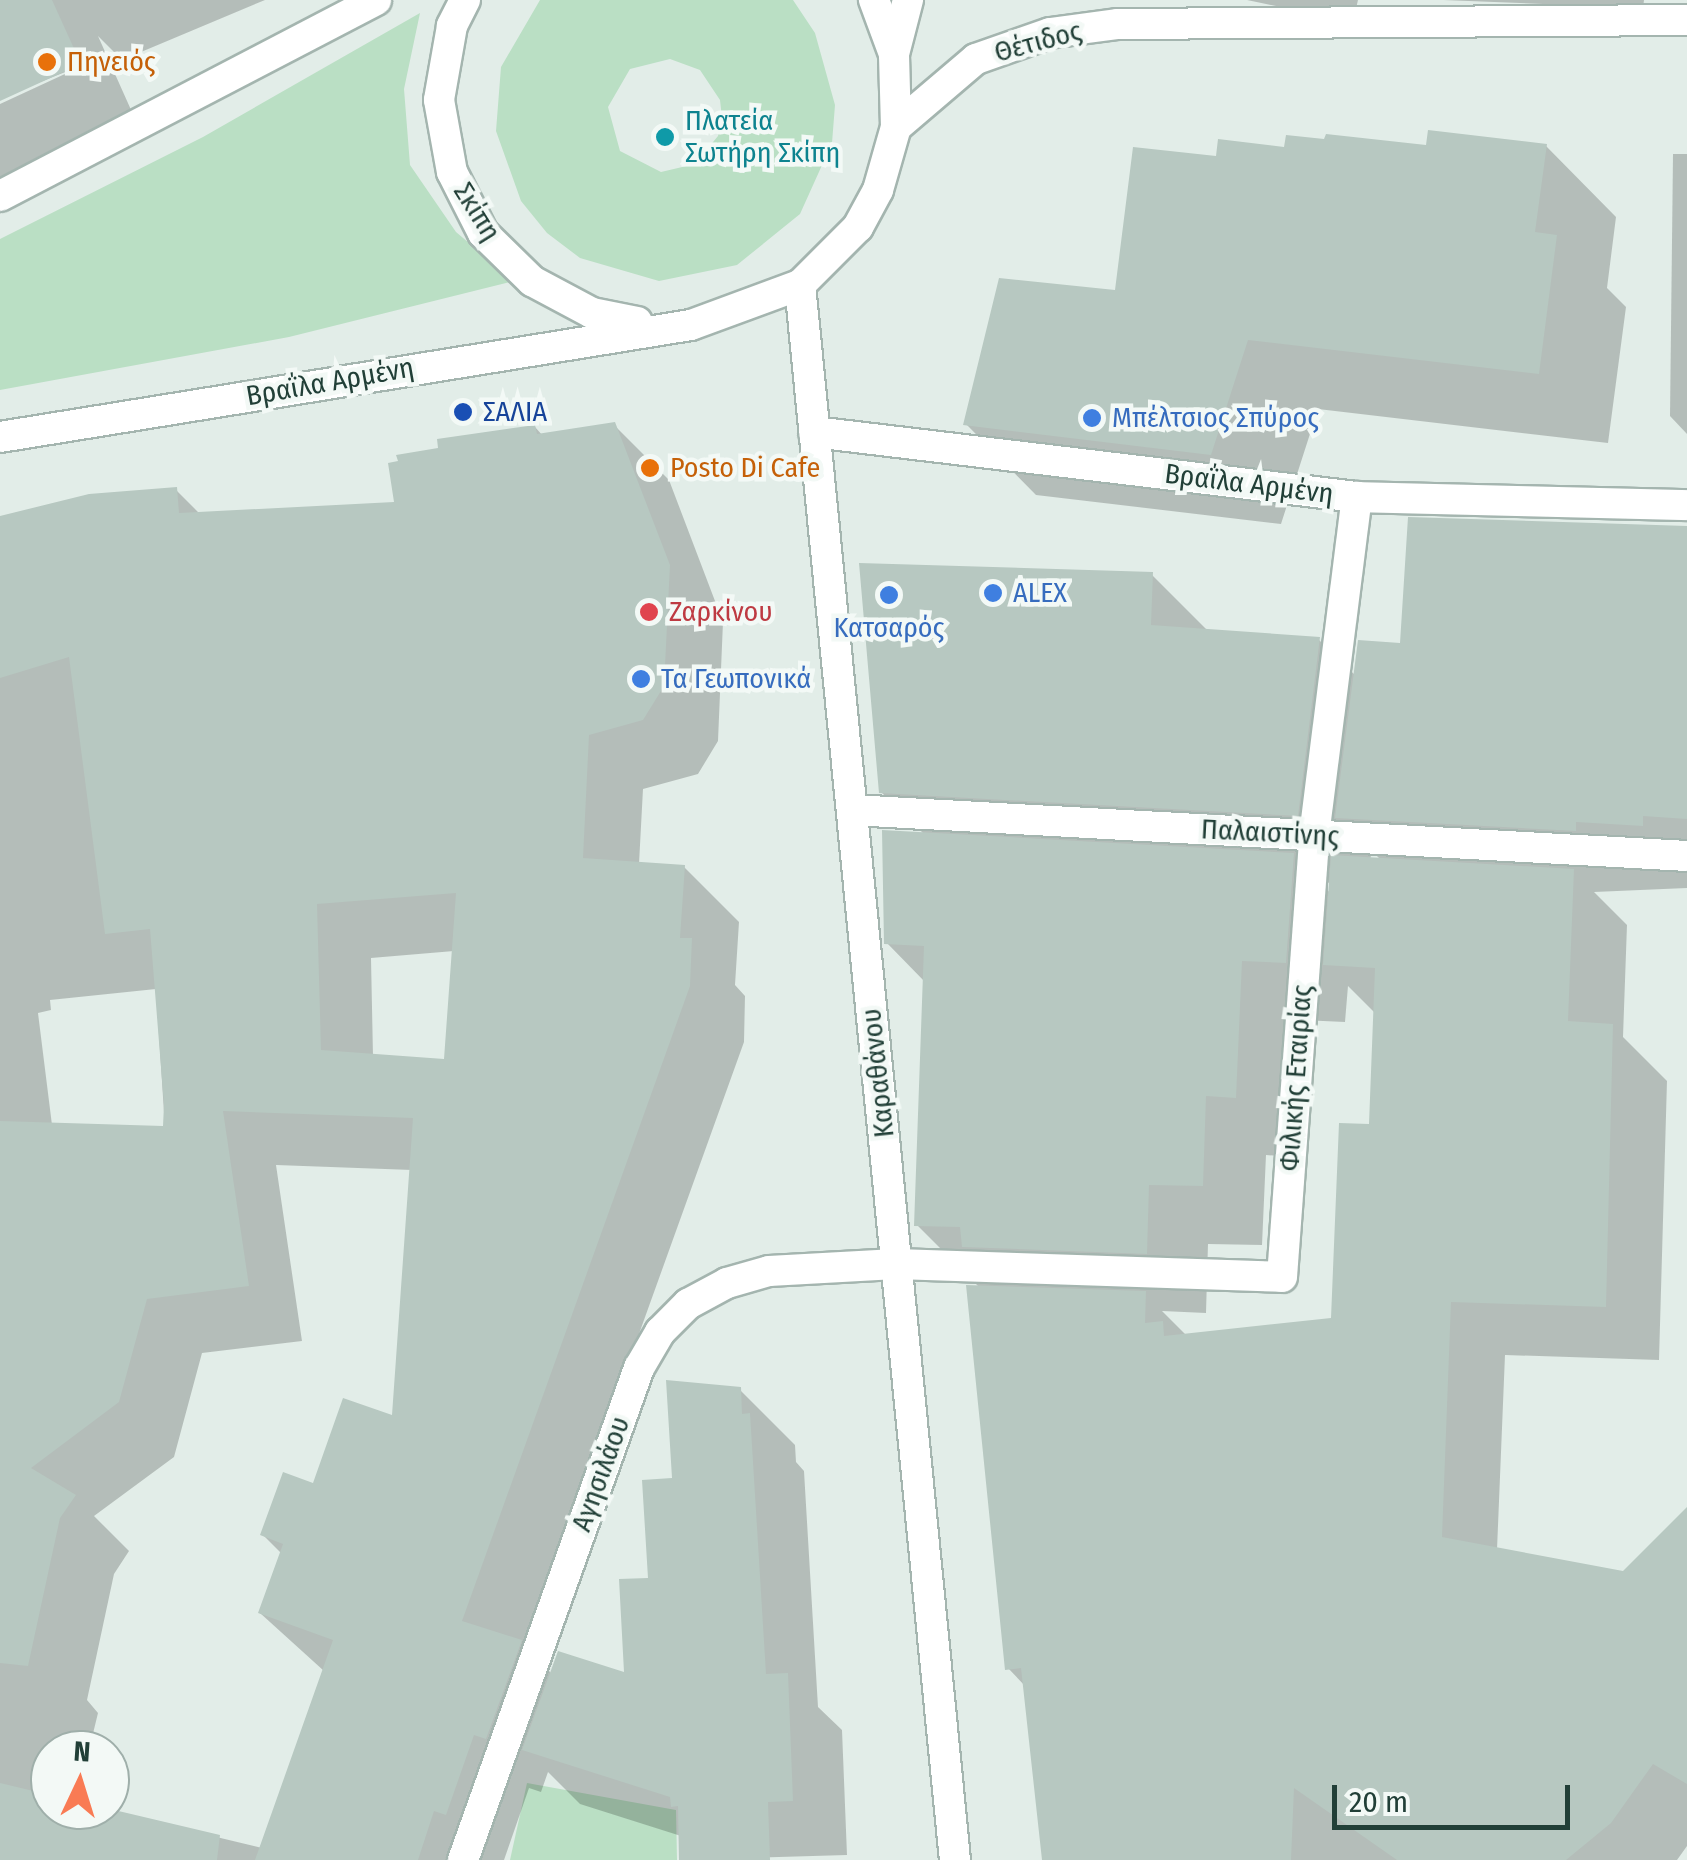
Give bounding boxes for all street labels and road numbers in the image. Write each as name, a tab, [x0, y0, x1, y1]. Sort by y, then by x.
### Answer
street label: Θέτιδος	[991, 14, 1085, 70]
street label: Σκίπη	[446, 177, 508, 247]
street label: Βραΐλα Αρμένη	[243, 351, 417, 413]
street label: Βραΐλα Αρμένη	[1163, 457, 1335, 511]
street label: Παλαιστίνης	[1200, 813, 1340, 853]
street label: Φιλικής Εταιρίας	[1273, 984, 1319, 1172]
street label: Καραθάνου	[855, 1007, 901, 1139]
street label: Αγησιλάου	[565, 1412, 637, 1536]

